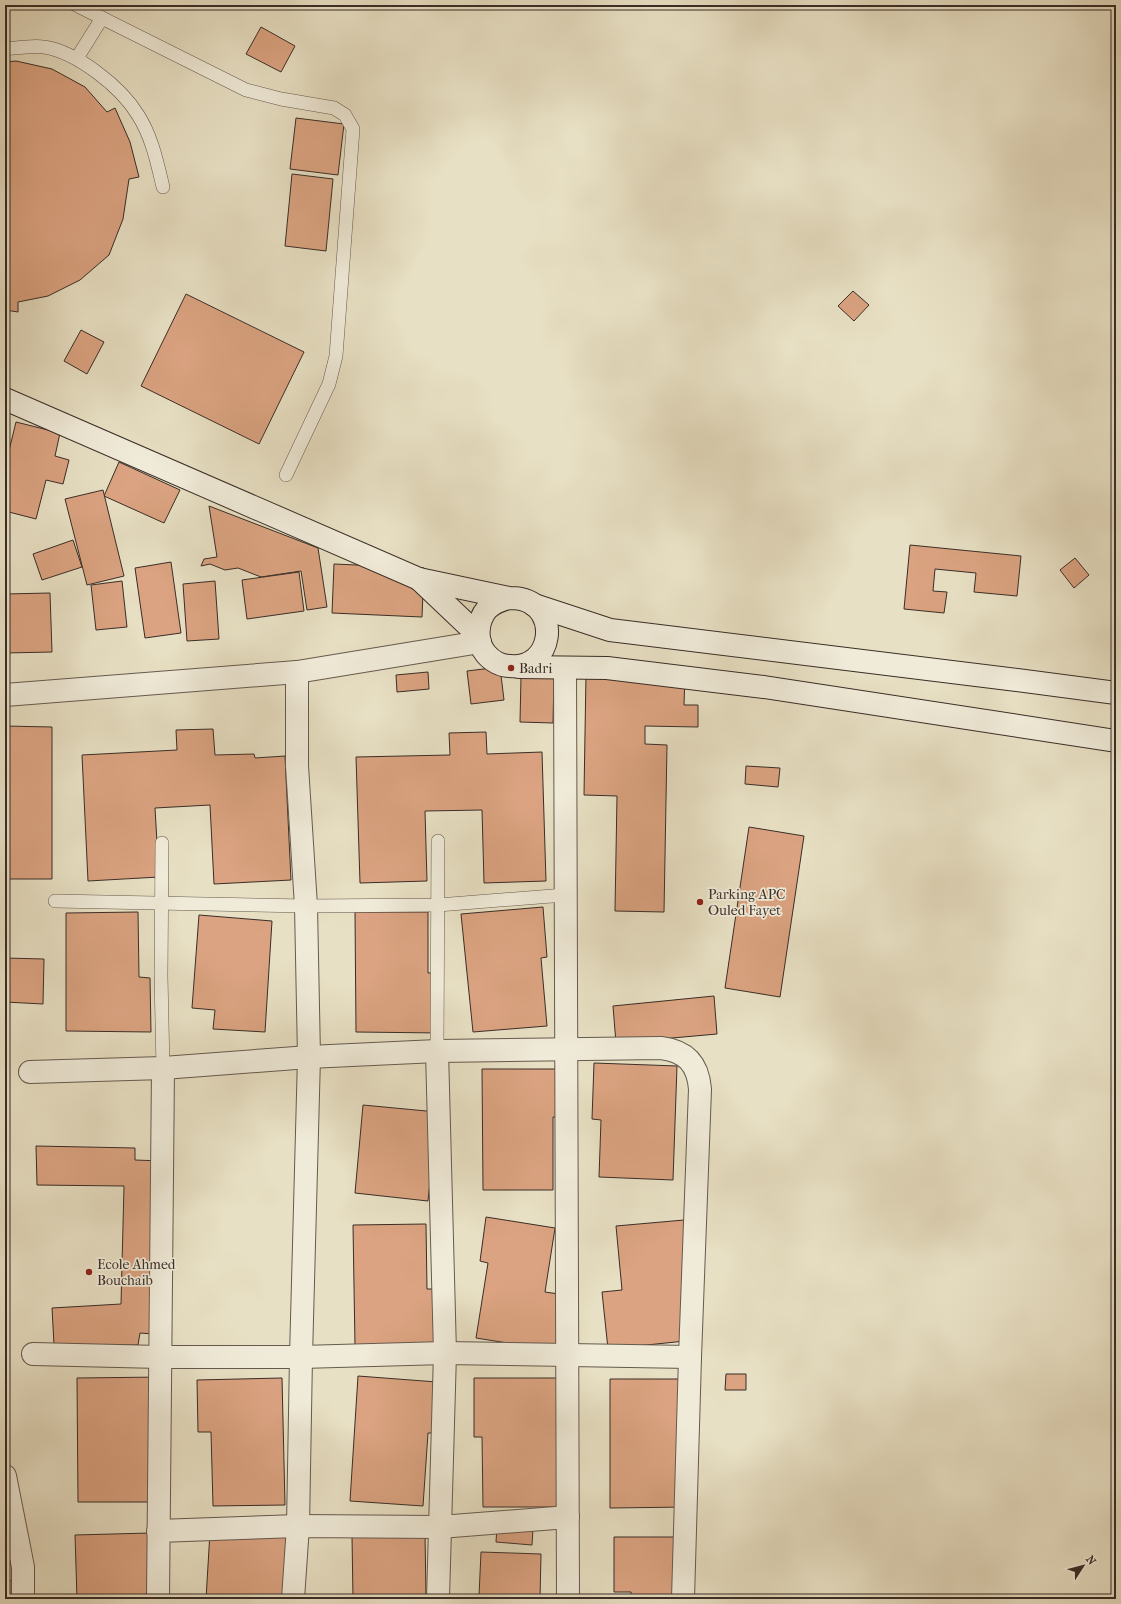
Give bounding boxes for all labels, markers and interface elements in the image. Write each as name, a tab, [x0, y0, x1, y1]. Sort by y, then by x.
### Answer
place label: Badri	[519, 660, 552, 677]
marker: Badri	[506, 663, 516, 673]
place label: Parking APC Ouled Fayet	[708, 886, 786, 919]
marker: Parking APC Ouled Fayet	[695, 897, 705, 907]
place label: Ecole Ahmed Bouchaib	[97, 1256, 176, 1289]
marker: Ecole Ahmed Bouchaib	[84, 1267, 94, 1277]
north arrow	[1063, 1546, 1103, 1586]
text: N	[1083, 1553, 1099, 1568]

